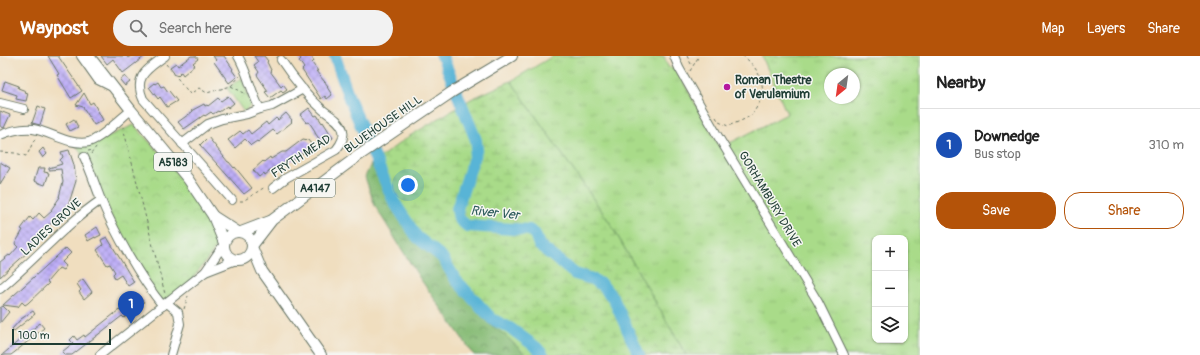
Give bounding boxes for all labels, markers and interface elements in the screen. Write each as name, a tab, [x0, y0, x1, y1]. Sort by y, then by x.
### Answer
search box	[113, 10, 393, 46]
text: Waypost	[20, 16, 89, 40]
icon: search	[127, 17, 149, 39]
text: Search here	[159, 19, 232, 38]
text: Map	[1042, 20, 1065, 37]
text: Layers	[1087, 20, 1125, 37]
text: Share	[1147, 20, 1180, 37]
north arrow	[824, 68, 860, 104]
text: Nearby	[936, 72, 985, 93]
place label: Roman Theatre of Verulamium	[734, 73, 813, 102]
marker: Roman Theatre of Verulamium	[722, 82, 732, 92]
street label: BLUEHOUSE HILL	[342, 92, 425, 157]
text: Downedge	[974, 127, 1040, 146]
street label: FRYTH MEAD	[269, 131, 334, 181]
text: 1	[946, 137, 952, 153]
text: 310 m	[1148, 137, 1184, 153]
text: Bus stop	[974, 146, 1021, 162]
street label: GORHAMBURY DRIVE	[735, 149, 804, 250]
road number: A5183	[154, 153, 192, 171]
your location	[398, 175, 418, 195]
road number: A4147	[295, 179, 335, 197]
button: Save	[936, 192, 1056, 229]
button: Share	[1064, 192, 1184, 229]
street label: LADIES GROVE	[18, 196, 85, 259]
water label: River Ver	[470, 202, 522, 224]
map controls	[872, 235, 908, 343]
button: +	[872, 235, 908, 271]
button: −	[872, 271, 908, 307]
pin: 1	[118, 291, 144, 324]
button: layers	[872, 307, 908, 343]
scale bar	[12, 327, 111, 346]
text: 100 m	[18, 329, 49, 342]

